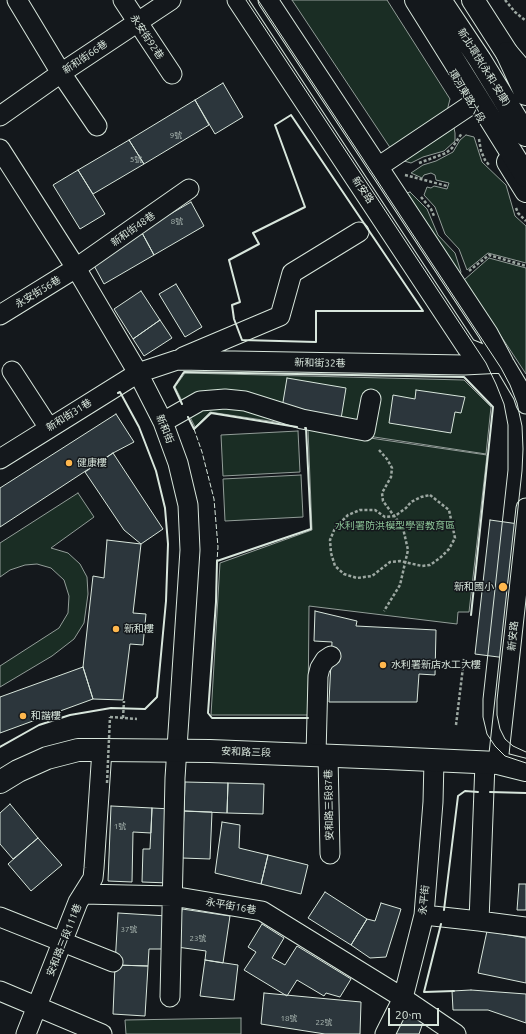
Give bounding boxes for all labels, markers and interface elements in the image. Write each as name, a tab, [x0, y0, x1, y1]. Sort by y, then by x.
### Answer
street label: 永安街92巷	[128, 12, 166, 62]
street label: 新北環快(永和-安康)	[455, 26, 513, 108]
street label: 新和街66巷	[60, 38, 110, 76]
street label: 環河東路六段	[446, 67, 488, 125]
house number: 9號	[170, 130, 182, 140]
house number: 5號	[130, 154, 142, 164]
street label: 新安路	[350, 174, 376, 206]
street label: 新和街48巷	[109, 209, 157, 249]
house number: 8號	[171, 216, 183, 226]
street label: 永安街56巷	[13, 274, 63, 310]
street label: 新和街32巷	[294, 357, 346, 369]
street label: 新和街31巷	[44, 396, 94, 434]
street label: 新和街	[154, 413, 176, 445]
place label: 健康樓	[77, 457, 107, 469]
marker: 健康樓	[64, 458, 74, 468]
park label: 水利署防洪模型學習教育區	[335, 520, 455, 532]
place label: 新和國小	[454, 581, 494, 593]
marker: 新和國小	[497, 581, 509, 593]
street label: 新安路	[505, 620, 521, 652]
place label: 新和樓	[124, 623, 154, 635]
marker: 新和樓	[111, 624, 121, 634]
place label: 水利署新店水工大樓	[391, 659, 481, 671]
marker: 水利署新店水工大樓	[378, 660, 388, 670]
place label: 和諧樓	[31, 710, 61, 722]
marker: 和諧樓	[18, 711, 28, 721]
street label: 安和路三段	[221, 745, 271, 759]
street label: 安和路三段87巷	[322, 769, 336, 841]
house number: 1號	[114, 821, 126, 831]
street label: 永平街	[416, 884, 432, 916]
street label: 永平街16巷	[205, 896, 257, 916]
street label: 安和路三段111巷	[44, 902, 84, 978]
house number: 37號	[120, 924, 138, 934]
house number: 23號	[189, 933, 207, 943]
scale bar	[390, 1000, 441, 1026]
text: 20 m	[395, 1008, 422, 1021]
house number: 18號	[280, 1013, 298, 1023]
house number: 22號	[315, 1017, 333, 1027]

